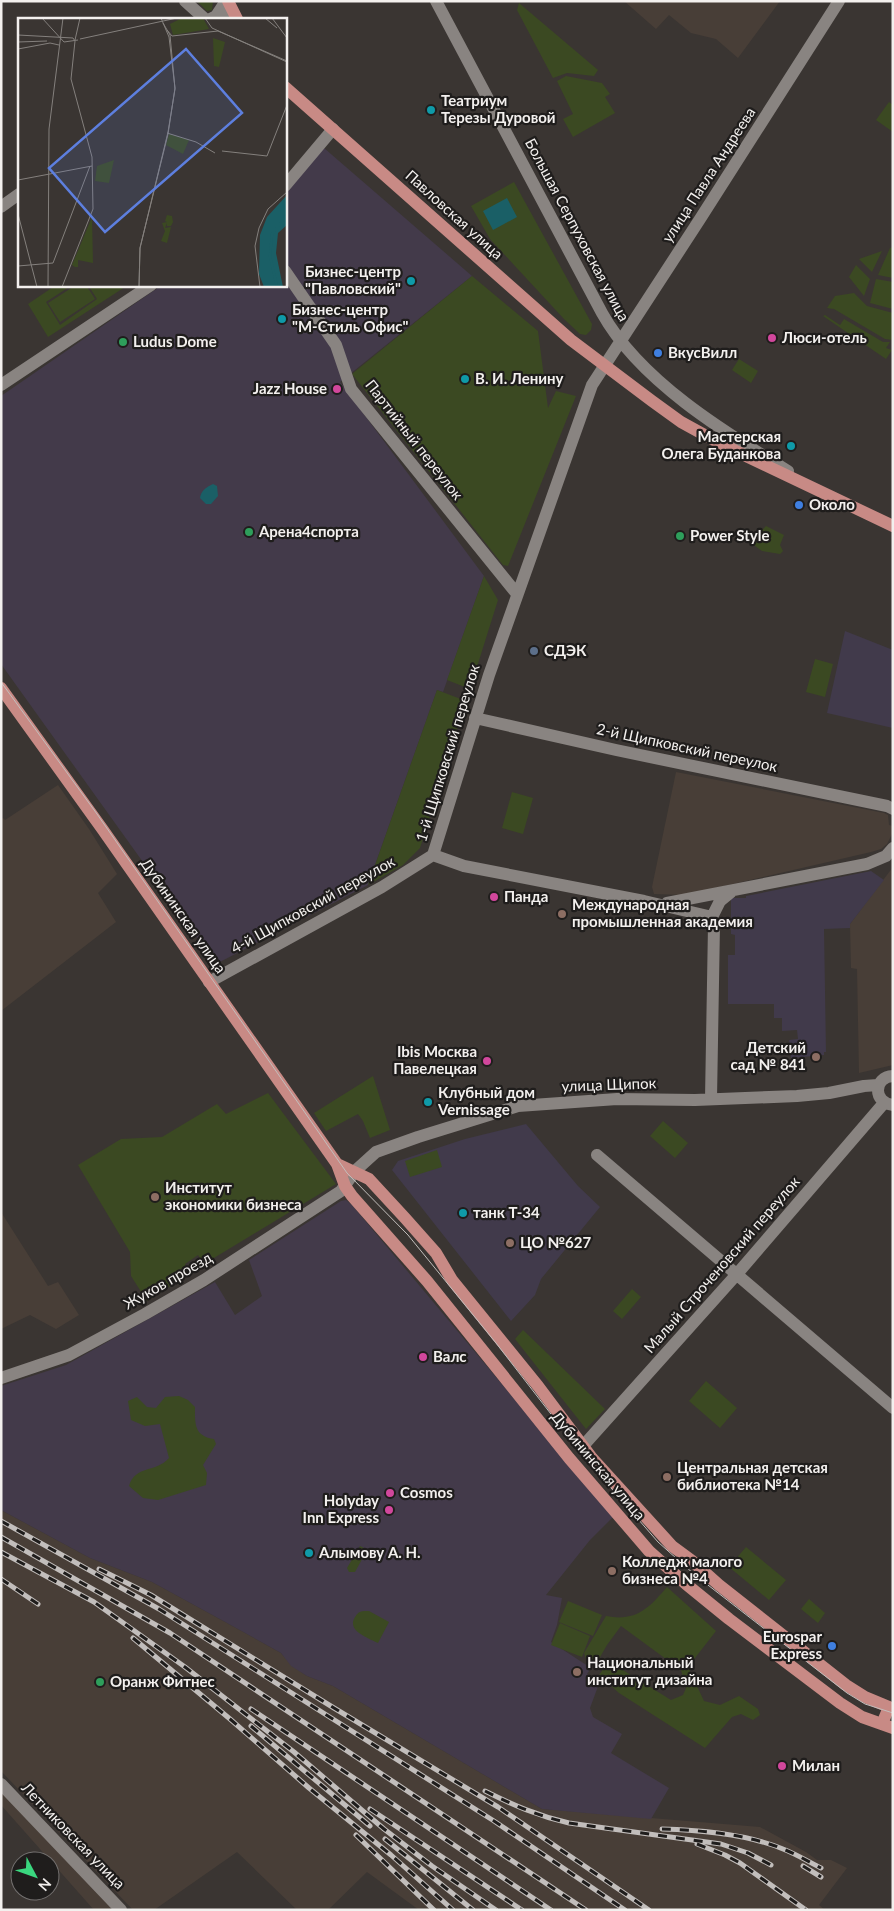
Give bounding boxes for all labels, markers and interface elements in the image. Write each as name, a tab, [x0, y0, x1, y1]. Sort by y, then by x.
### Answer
inset map	[18, 18, 286, 286]
place label: Театриум Терезы Дуровой	[441, 91, 556, 126]
street label: улица Павла Андреева	[658, 103, 759, 245]
marker: Театриум Терезы Дуровой	[425, 104, 437, 116]
street label: Большая Серпуховская улица	[522, 135, 634, 324]
street label: Павловская улица	[402, 166, 507, 263]
place label: Бизнес-центр "Павловский"	[305, 262, 401, 297]
marker: Бизнес-центр "Павловский"	[405, 275, 417, 287]
place label: Бизнес-центр "М-Стиль Офис"	[292, 300, 409, 335]
marker: Бизнес-центр "М-Стиль Офис"	[276, 313, 288, 325]
place label: Люси-отель	[781, 328, 867, 346]
place label: Ludus Dome	[133, 332, 217, 350]
marker: Люси-отель	[766, 332, 778, 344]
marker: Ludus Dome	[117, 336, 129, 348]
place label: ВкусВилл	[668, 343, 737, 361]
marker: ВкусВилл	[652, 347, 664, 359]
place label: В. И. Ленину	[475, 369, 564, 387]
marker: В. И. Ленину	[459, 373, 471, 385]
street label: Партийный переулок	[362, 376, 467, 503]
place label: Jazz House	[253, 379, 327, 397]
marker: Jazz House	[331, 383, 343, 395]
place label: Мастерская Олега Буданкова	[662, 427, 781, 462]
marker: Мастерская Олега Буданкова	[785, 440, 797, 452]
place label: Около	[809, 495, 855, 513]
marker: Около	[793, 499, 805, 511]
place label: Арена4спорта	[258, 522, 359, 540]
marker: Арена4спорта	[243, 526, 255, 538]
place label: Power Style	[690, 526, 769, 544]
marker: Power Style	[674, 530, 686, 542]
place label: СДЭК	[544, 641, 587, 659]
marker: СДЭК	[528, 645, 540, 657]
street label: 1-й Щипковский переулок	[411, 662, 483, 844]
street label: 2-й Щипковский переулок	[595, 719, 780, 775]
street label: 4-й Щипковский переулок	[227, 851, 398, 957]
street label: Дубининская улица	[137, 854, 230, 976]
place label: Панда	[504, 887, 548, 905]
marker: Панда	[488, 891, 500, 903]
place label: Международная промышленная академия	[572, 895, 753, 930]
marker: Международная промышленная академия	[556, 908, 568, 920]
place label: Детский сад № 841	[731, 1038, 806, 1073]
place label: Ibis Москва Павелецкая	[393, 1042, 477, 1077]
marker: Детский сад № 841	[810, 1051, 822, 1063]
marker: Ibis Москва Павелецкая	[481, 1055, 493, 1067]
street label: улица Щипок	[561, 1073, 657, 1095]
place label: Клубный дом Vernissage	[437, 1083, 535, 1118]
marker: Клубный дом Vernissage	[422, 1096, 434, 1108]
street label: Малый Строченовский переулок	[640, 1172, 803, 1356]
place label: Институт экономики бизнеса	[165, 1178, 302, 1213]
marker: Институт экономики бизнеса	[149, 1191, 161, 1203]
place label: танк Т-34	[473, 1203, 540, 1221]
marker: танк Т-34	[457, 1207, 469, 1219]
place label: ЦО №627	[520, 1233, 591, 1251]
marker: ЦО №627	[504, 1237, 516, 1249]
street label: Жуков проезд	[120, 1248, 215, 1313]
place label: Валс	[433, 1347, 467, 1365]
marker: Валс	[417, 1351, 429, 1363]
street label: Дубининская улица	[548, 1407, 649, 1523]
place label: Центральная детская библиотека №14	[677, 1458, 828, 1493]
marker: Центральная детская библиотека №14	[661, 1471, 673, 1483]
place label: Cosmos	[400, 1483, 453, 1501]
marker: Cosmos	[384, 1487, 396, 1499]
place label: Holyday Inn Express	[303, 1491, 379, 1526]
marker: Holyday Inn Express	[383, 1504, 395, 1516]
place label: Алымову А. Н.	[318, 1543, 421, 1561]
marker: Алымову А. Н.	[303, 1547, 315, 1559]
place label: Колледж малого бизнеса №4	[622, 1552, 743, 1587]
marker: Колледж малого бизнеса №4	[606, 1565, 618, 1577]
place label: Eurospar Express	[763, 1627, 822, 1662]
marker: Eurospar Express	[826, 1640, 838, 1652]
place label: Национальный институт дизайна	[587, 1653, 712, 1688]
marker: Национальный институт дизайна	[571, 1666, 583, 1678]
place label: Оранж Фитнес	[110, 1672, 215, 1690]
marker: Оранж Фитнес	[94, 1676, 106, 1688]
place label: Милан	[792, 1756, 840, 1774]
marker: Милан	[776, 1760, 788, 1772]
street label: Летниковская улица	[18, 1778, 129, 1892]
north arrow	[10, 1851, 60, 1901]
text: N	[35, 1875, 55, 1895]

